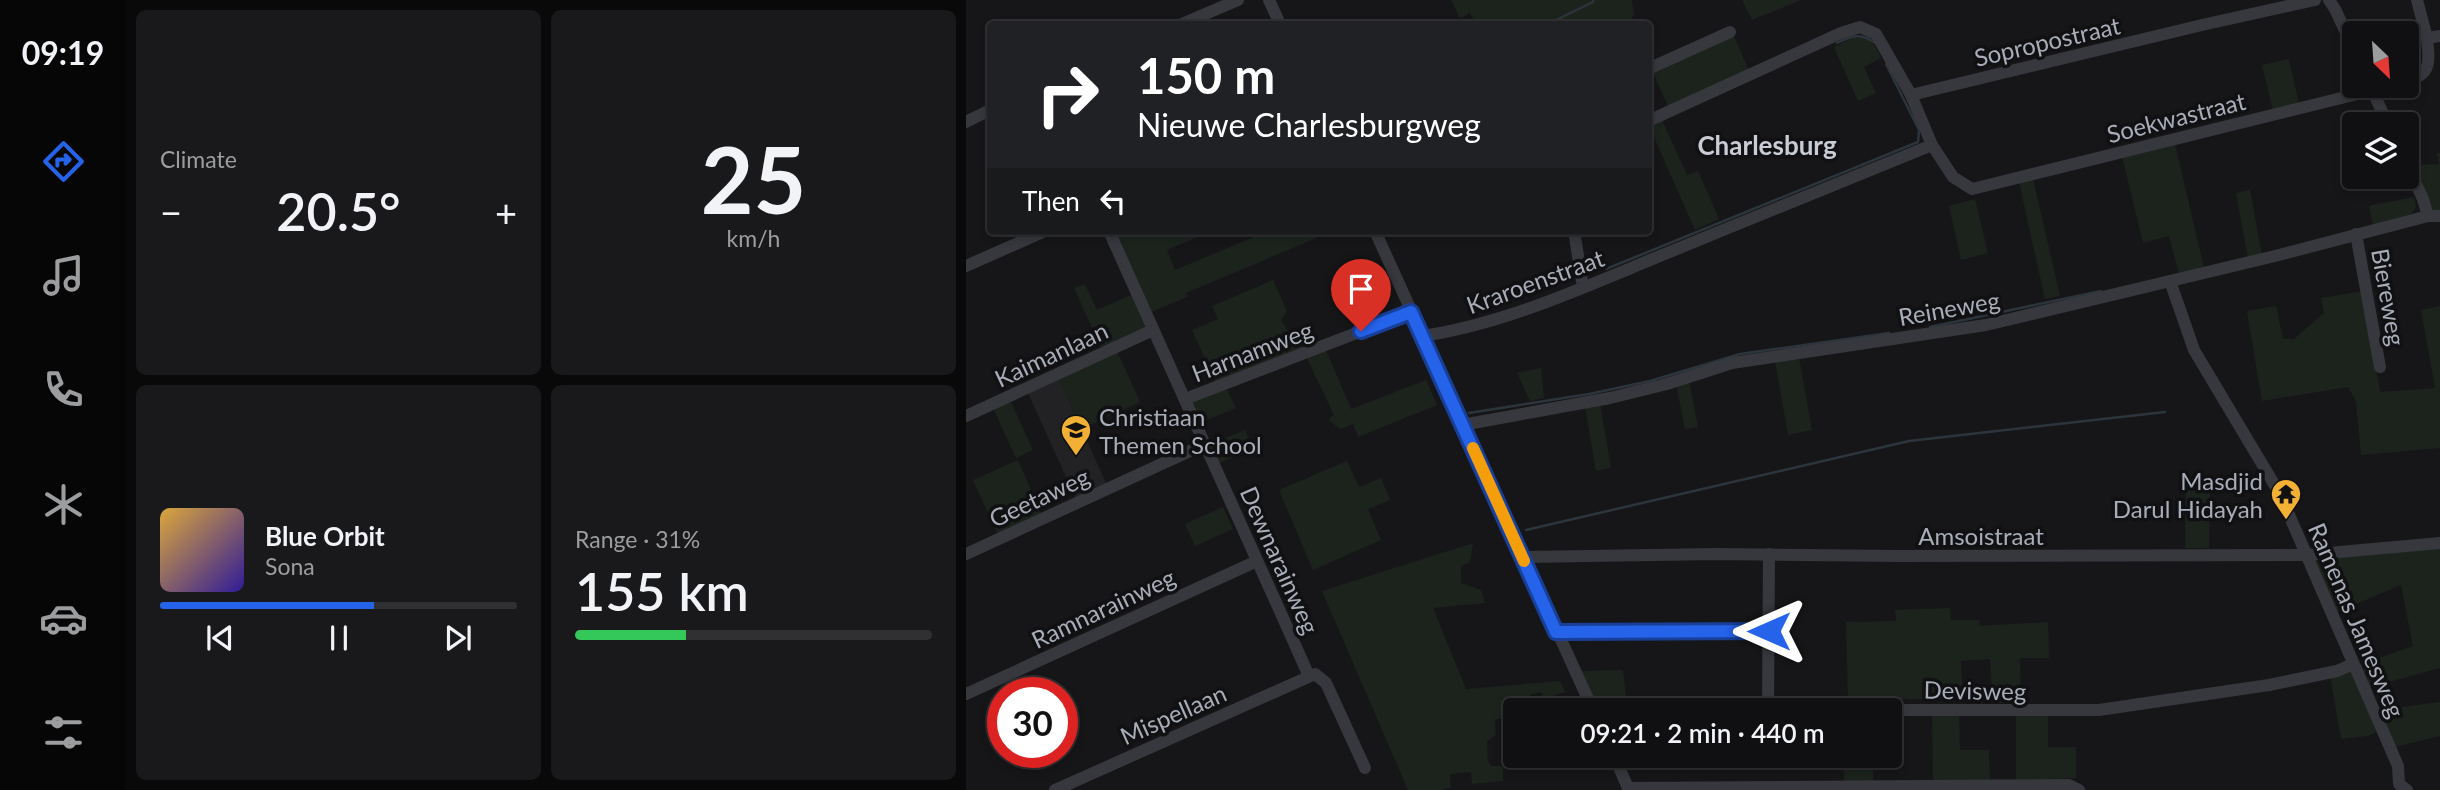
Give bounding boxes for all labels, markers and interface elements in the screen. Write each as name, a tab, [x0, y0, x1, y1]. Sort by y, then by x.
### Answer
street label: Sopropostraat	[1971, 10, 2123, 72]
north arrow	[2342, 21, 2418, 98]
map controls	[2342, 21, 2419, 189]
text: 09:19	[22, 33, 104, 72]
text: 150 m	[1137, 46, 1275, 104]
icon: right	[1022, 49, 1113, 140]
street label: Soekwastraat	[2104, 86, 2249, 148]
text: Nieuwe Charlesburgweg	[1137, 105, 1481, 144]
button: layers	[2342, 112, 2419, 189]
text: 25	[701, 124, 806, 233]
district label: Charlesburg	[1697, 129, 1837, 161]
icon: directions	[39, 137, 88, 186]
text: Climate	[160, 145, 237, 173]
text: 20.5°	[276, 180, 401, 242]
icon: left	[1094, 182, 1132, 220]
text: Then	[1022, 185, 1080, 217]
text: −	[160, 189, 182, 235]
text: +	[495, 189, 517, 235]
text: km/h	[727, 224, 780, 252]
street label: Kraroenstraat	[1462, 243, 1608, 319]
street label: Biereweg	[2366, 246, 2412, 348]
icon: music	[39, 251, 88, 300]
pin	[1331, 259, 1391, 331]
icon: arrive	[1342, 270, 1380, 308]
street label: Reineweg	[1896, 285, 2002, 331]
street label: Kaimanlaan	[990, 315, 1112, 393]
street label: Harnamweg	[1187, 315, 1317, 387]
icon: phone	[39, 365, 88, 414]
place label: Christiaan Themen School	[1099, 402, 1262, 459]
school or university icon: Christiaan Themen School	[1059, 413, 1093, 457]
street label: Geetaweg	[984, 461, 1094, 533]
place label: Masdjid Darul Hidayah	[2113, 466, 2263, 523]
temple icon: Masdjid Darul Hidayah	[2269, 477, 2303, 521]
icon: climate	[39, 480, 88, 529]
street label: Dewnarainweg	[1235, 482, 1325, 638]
street label: Ramenas Jamesweg	[2303, 518, 2411, 722]
text: Blue Orbit	[265, 520, 385, 552]
street label: Amsoistraat	[1918, 521, 2044, 550]
text: Range · 31%	[575, 525, 700, 553]
text: Sona	[265, 552, 315, 580]
text: 155 km	[575, 560, 749, 622]
street label: Ramnarainweg	[1027, 562, 1179, 654]
icon: car	[39, 594, 88, 643]
position arrow	[1732, 594, 1806, 668]
icon: previous	[201, 619, 239, 657]
icon: pause	[320, 619, 358, 657]
icon: next	[439, 619, 477, 657]
street label: Devisweg	[1923, 675, 2027, 705]
speed limit sign: 30	[987, 677, 1078, 768]
street label: Mispellaan	[1116, 678, 1230, 750]
icon: filters	[39, 708, 88, 757]
text: 09:21 · 2 min · 440 m	[1580, 717, 1825, 749]

